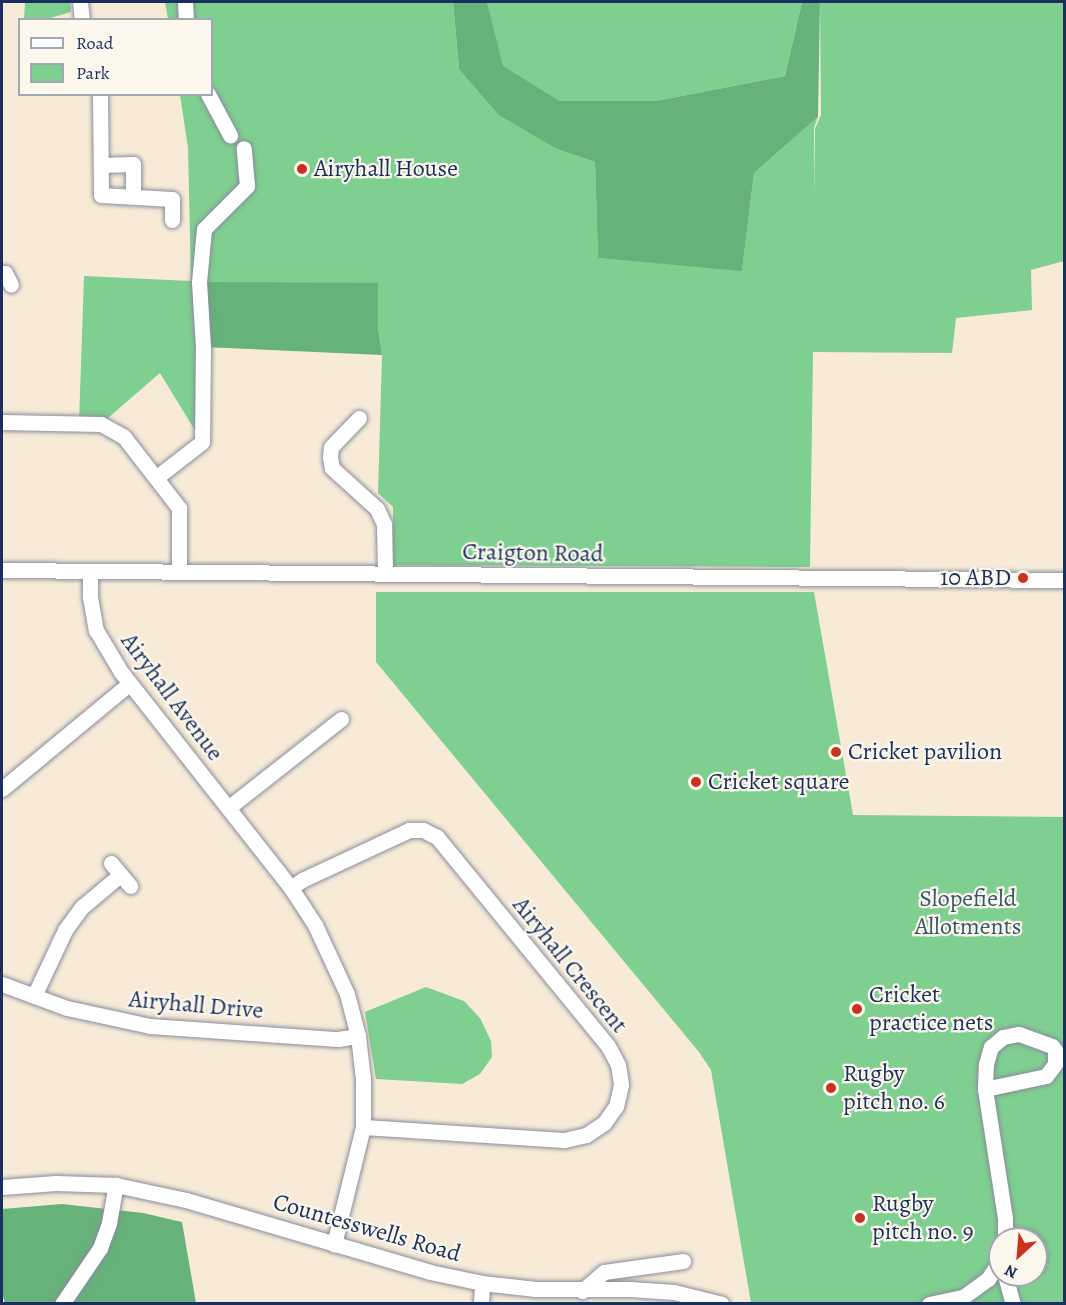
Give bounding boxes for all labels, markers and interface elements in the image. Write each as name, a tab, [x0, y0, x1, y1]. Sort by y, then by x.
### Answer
legend	[18, 18, 213, 96]
text: Road	[76, 31, 113, 55]
text: Park	[76, 61, 110, 85]
place label: Airyhall House	[314, 155, 458, 183]
marker: Airyhall House	[295, 162, 309, 176]
street label: Craigton Road	[462, 537, 604, 569]
place label: 10 ABD	[940, 564, 1011, 592]
marker: 10 ABD	[1016, 571, 1030, 585]
street label: Airyhall Avenue	[115, 627, 229, 767]
place label: Cricket pavilion	[848, 738, 1002, 766]
marker: Cricket pavilion	[829, 745, 843, 759]
place label: Cricket square	[708, 768, 849, 796]
marker: Cricket square	[689, 775, 703, 789]
park label: Slopefield Allotments	[915, 885, 1021, 941]
street label: Airyhall Crescent	[506, 891, 634, 1039]
place label: Cricket practice nets	[869, 981, 993, 1037]
street label: Airyhall Drive	[128, 985, 264, 1025]
marker: Cricket practice nets	[850, 1002, 864, 1016]
place label: Rugby pitch no. 6	[843, 1060, 945, 1116]
marker: Rugby pitch no. 6	[824, 1081, 838, 1095]
street label: Countesswells Road	[270, 1187, 464, 1269]
place label: Rugby pitch no. 9	[872, 1190, 974, 1246]
marker: Rugby pitch no. 9	[853, 1211, 867, 1225]
north arrow	[988, 1227, 1048, 1287]
text: N	[1001, 1259, 1021, 1284]

